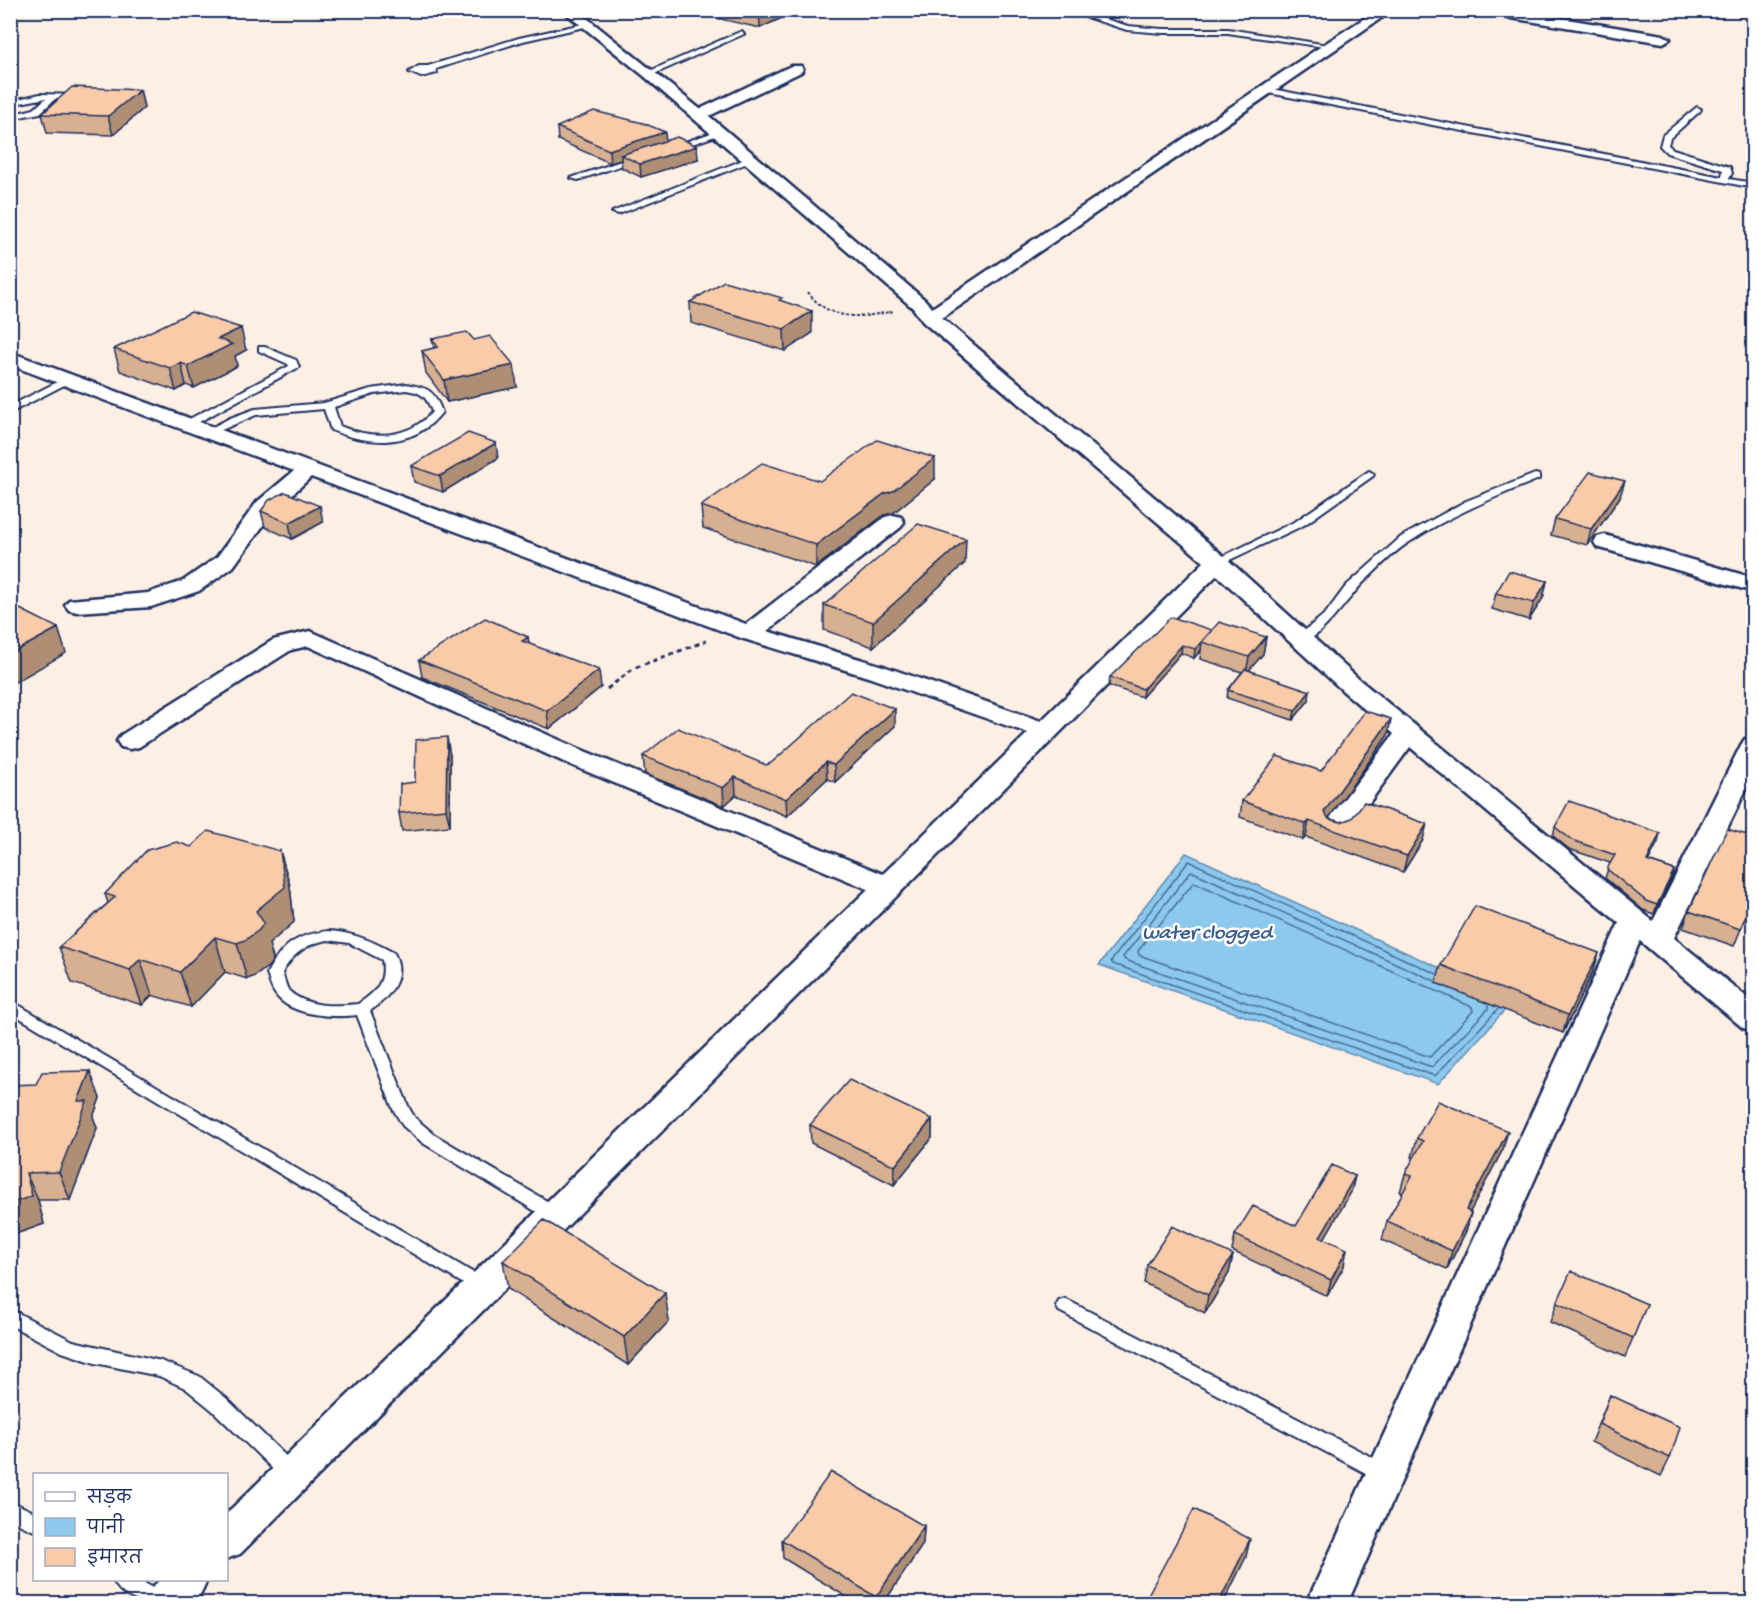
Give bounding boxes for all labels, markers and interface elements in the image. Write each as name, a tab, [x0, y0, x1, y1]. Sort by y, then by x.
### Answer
water label: water clogged	[1142, 922, 1274, 947]
legend	[33, 1473, 228, 1581]
text: सड़क	[86, 1489, 132, 1510]
text: पानी	[86, 1513, 125, 1540]
text: इमारत	[87, 1548, 143, 1570]

